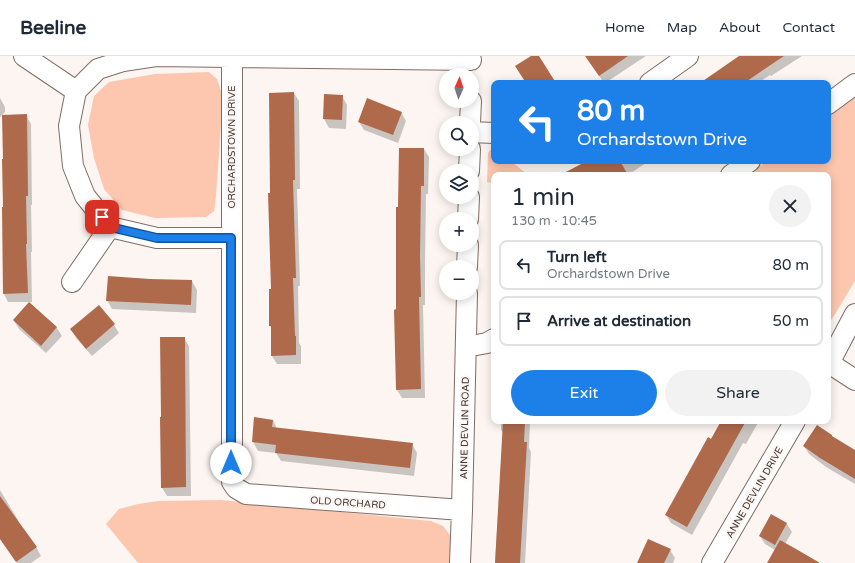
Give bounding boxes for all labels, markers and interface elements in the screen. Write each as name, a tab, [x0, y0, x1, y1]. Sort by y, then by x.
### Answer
text: Beeline	[20, 17, 86, 39]
text: Home	[605, 19, 645, 36]
text: Map	[667, 19, 697, 36]
text: About	[719, 19, 761, 36]
text: Contact	[783, 19, 835, 36]
north arrow	[439, 68, 479, 108]
map controls	[439, 68, 479, 300]
street label: ORCHARDSTOWN DRIVE	[226, 85, 238, 209]
text: 80 m	[577, 94, 645, 128]
icon: left	[511, 96, 563, 148]
button: search	[439, 116, 479, 156]
text: Orchardstown Drive	[577, 128, 747, 150]
button: layers	[439, 164, 479, 204]
text: 1 min	[511, 183, 575, 212]
button: close	[769, 185, 811, 227]
pin	[85, 200, 119, 234]
icon: arrive	[91, 206, 113, 228]
button: +	[439, 212, 479, 252]
text: 130 m · 10:45	[511, 213, 597, 229]
text: Turn left	[547, 248, 607, 266]
icon: left	[513, 254, 535, 276]
text: 80 m	[772, 256, 809, 274]
button: −	[439, 260, 479, 300]
text: Orchardstown Drive	[547, 266, 670, 282]
icon: arrive	[513, 310, 535, 332]
text: Arrive at destination	[547, 312, 691, 330]
text: 50 m	[772, 312, 809, 330]
button: Exit	[511, 370, 657, 416]
button: Share	[665, 370, 811, 416]
street label: ANNE DEVLIN ROAD	[458, 377, 472, 479]
position arrow	[210, 442, 252, 484]
street label: ANNE DEVLIN DRIVE	[724, 445, 786, 540]
street label: OLD ORCHARD	[310, 494, 386, 512]

